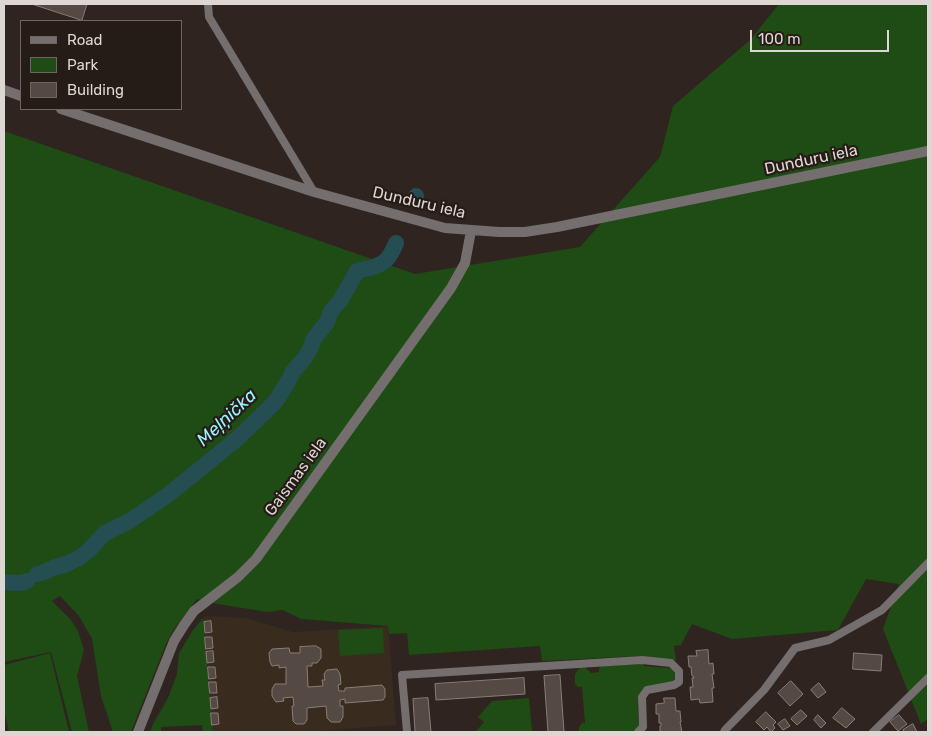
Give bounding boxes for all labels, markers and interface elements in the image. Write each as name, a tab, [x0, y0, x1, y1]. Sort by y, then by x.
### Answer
legend	[20, 20, 182, 110]
scale bar	[752, 20, 891, 52]
text: 100 m	[758, 30, 800, 48]
text: Road	[67, 31, 103, 49]
text: Park	[67, 56, 98, 74]
text: Building	[67, 81, 124, 99]
street label: Dunduru iela	[763, 141, 859, 179]
street label: Dunduru iela	[371, 183, 467, 223]
water label: Meļņička	[193, 385, 261, 451]
street label: Gaismas iela	[261, 434, 331, 520]

